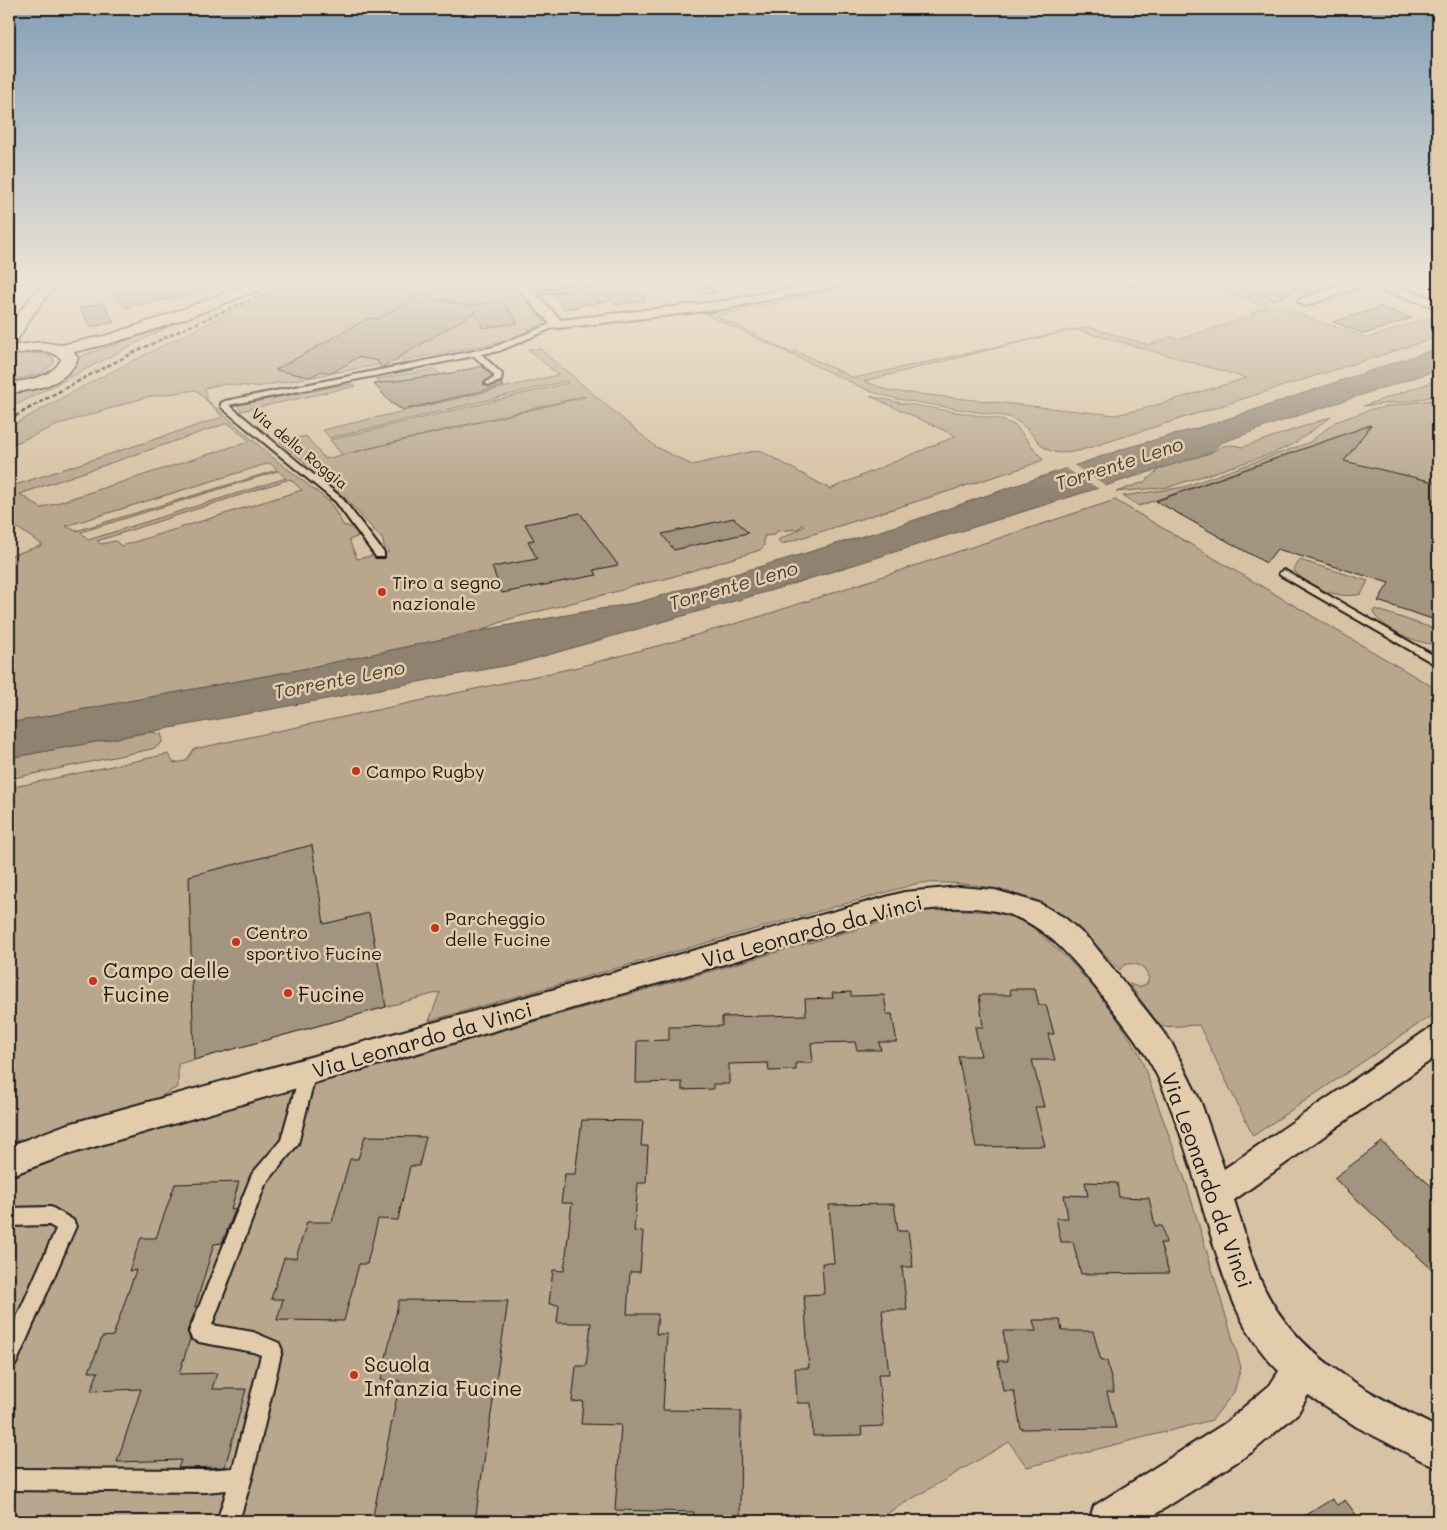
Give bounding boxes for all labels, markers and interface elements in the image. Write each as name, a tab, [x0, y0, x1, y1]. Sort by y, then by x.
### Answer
street label: Via della Roggia	[248, 403, 352, 493]
water label: Torrente Leno	[1052, 431, 1186, 495]
water label: Torrente Leno	[666, 555, 800, 615]
place label: Tiro a segno nazionale	[392, 570, 501, 615]
marker: Tiro a segno nazionale	[376, 586, 388, 598]
water label: Torrente Leno	[271, 654, 407, 704]
place label: Campo Rugby	[366, 759, 485, 783]
marker: Campo Rugby	[350, 765, 362, 777]
street label: Via Leonardo da Vinci	[699, 888, 925, 972]
place label: Parcheggio delle Fucine	[445, 906, 551, 951]
place label: Centro sportivo Fucine	[246, 920, 382, 965]
marker: Parcheggio delle Fucine	[429, 922, 441, 934]
marker: Centro sportivo Fucine	[230, 936, 242, 948]
place label: Campo delle Fucine	[103, 956, 230, 1007]
marker: Campo delle Fucine	[87, 975, 99, 987]
place label: Fucine	[298, 980, 365, 1007]
marker: Fucine	[282, 987, 294, 999]
street label: Via Leonardo da Vinci	[309, 995, 535, 1083]
street label: Via Leonardo da Vinci	[1156, 1069, 1260, 1291]
place label: Scuola Infanzia Fucine	[364, 1350, 522, 1401]
marker: Scuola Infanzia Fucine	[348, 1369, 360, 1381]

